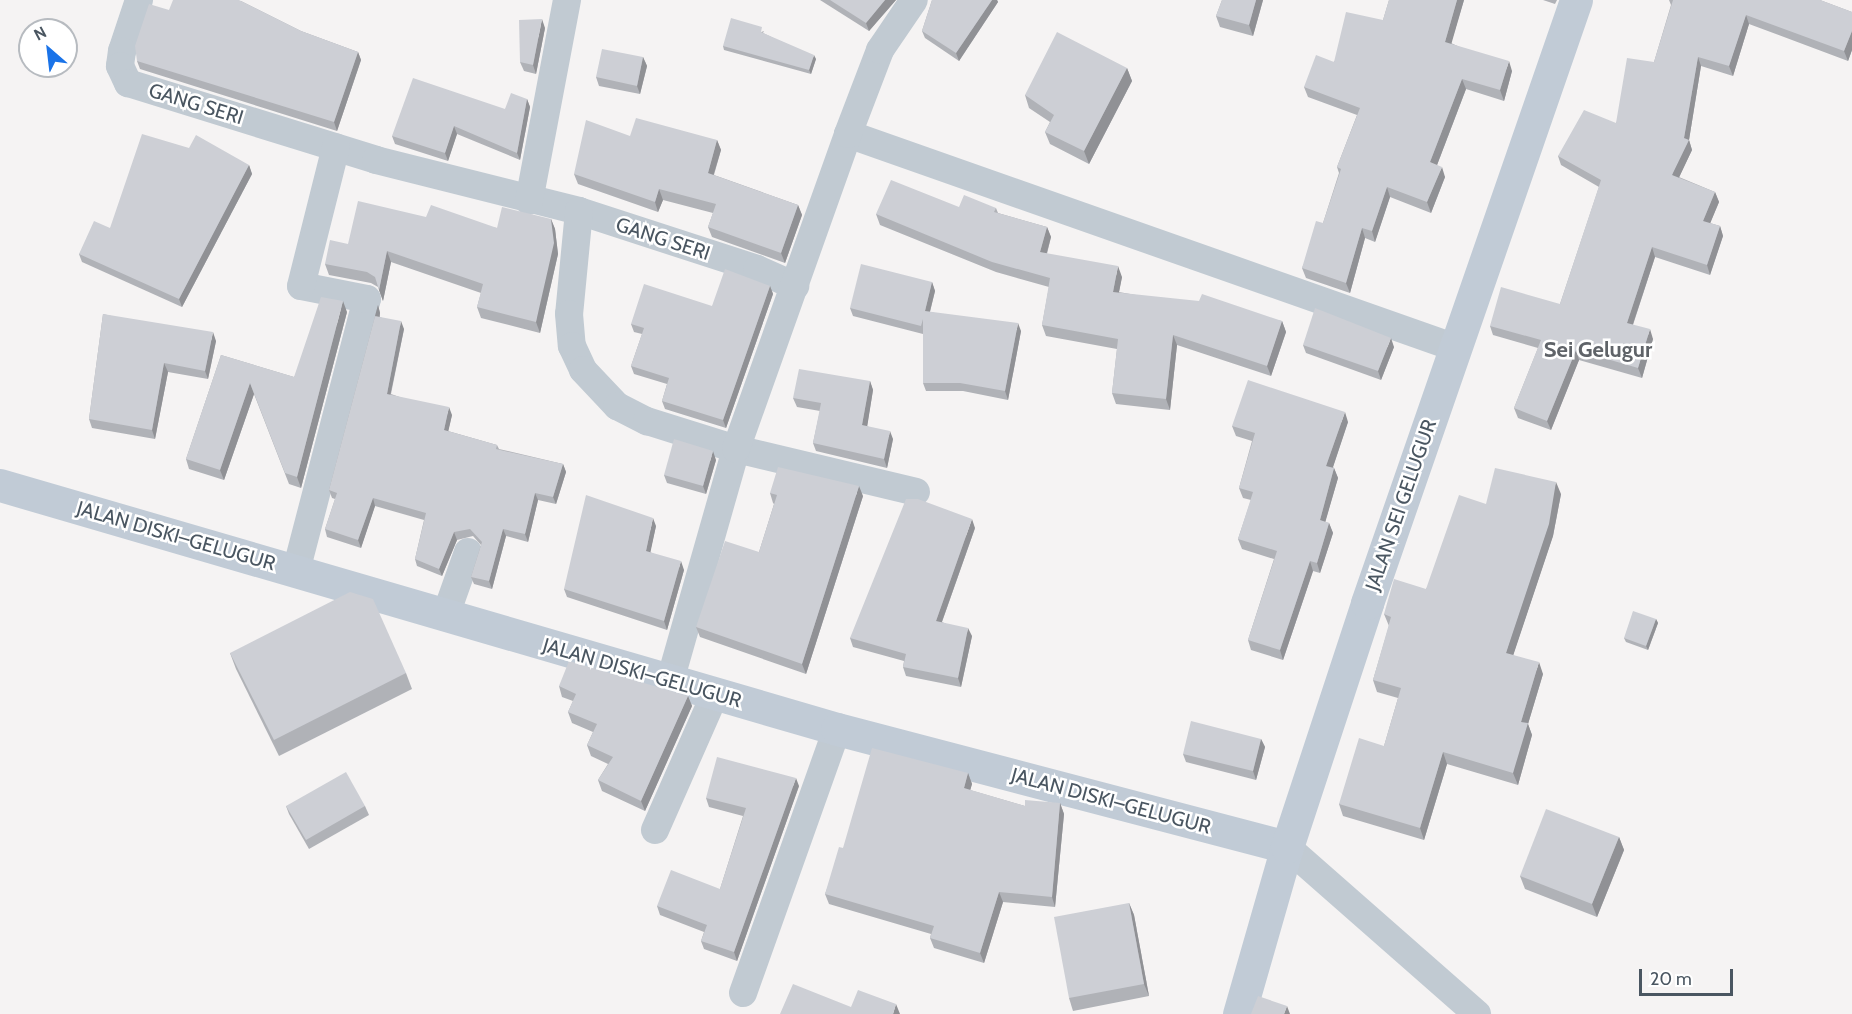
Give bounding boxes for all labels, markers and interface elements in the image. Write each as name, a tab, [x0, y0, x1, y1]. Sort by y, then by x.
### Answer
north arrow	[18, 18, 78, 78]
text: N	[31, 22, 50, 44]
street label: GANG SERI	[146, 78, 246, 130]
street label: GANG SERI	[613, 212, 713, 266]
district label: Sei Gelugur	[1544, 337, 1652, 363]
street label: JALAN SEI GELUGUR	[1360, 416, 1442, 594]
street label: JALAN DISKI–GELUGUR	[74, 496, 278, 576]
street label: JALAN DISKI–GELUGUR	[540, 633, 744, 713]
street label: JALAN DISKI–GELUGUR	[1009, 763, 1213, 839]
scale bar	[1642, 957, 1736, 995]
text: 20 m	[1650, 968, 1692, 990]

